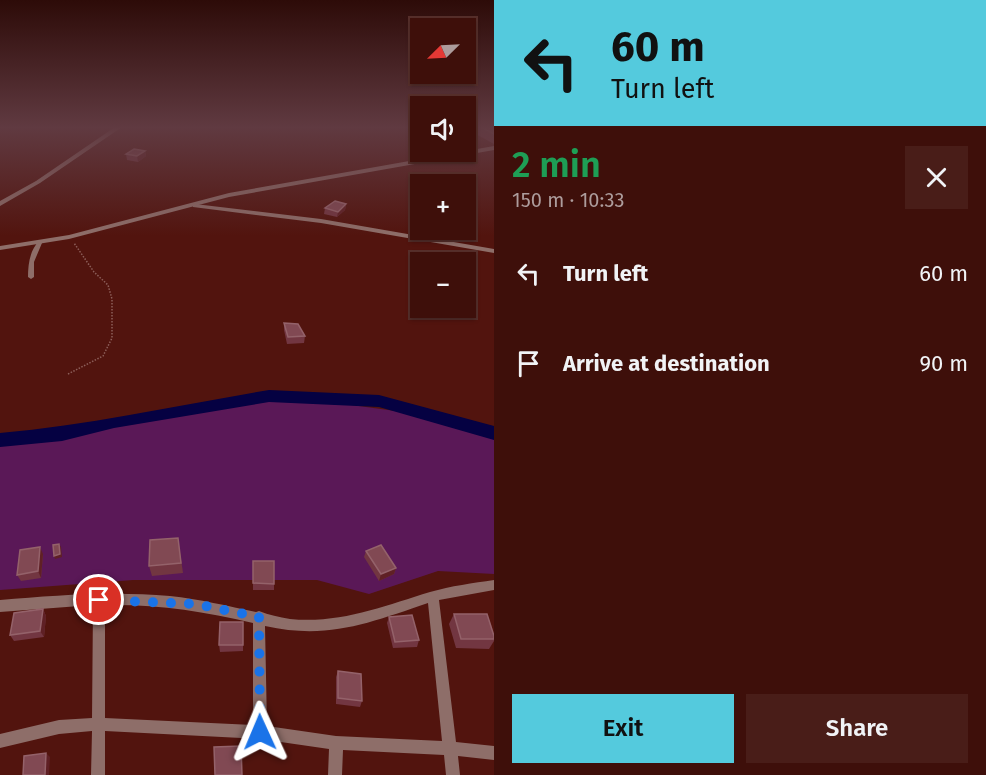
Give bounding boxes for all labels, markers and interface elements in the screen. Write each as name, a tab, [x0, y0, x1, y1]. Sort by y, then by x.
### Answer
north arrow	[410, 18, 476, 84]
map controls	[410, 18, 476, 318]
text: 60 m	[611, 22, 705, 72]
icon: left	[512, 24, 590, 102]
text: Turn left	[611, 73, 714, 105]
button: sound	[410, 96, 476, 162]
text: 2 min	[512, 143, 601, 187]
button: close	[905, 146, 968, 209]
button: +	[410, 174, 476, 240]
text: 150 m · 10:33	[512, 188, 624, 212]
button: −	[410, 252, 476, 318]
icon: left	[512, 257, 545, 290]
text: Turn left	[563, 260, 648, 287]
text: 60 m	[919, 260, 968, 287]
icon: arrive	[512, 347, 545, 380]
text: Arrive at destination	[563, 350, 770, 377]
text: 90 m	[919, 350, 968, 377]
pin	[73, 574, 124, 625]
icon: arrive	[82, 583, 115, 616]
button: Exit	[512, 694, 734, 763]
button: Share	[746, 694, 968, 763]
position arrow	[228, 700, 292, 764]

